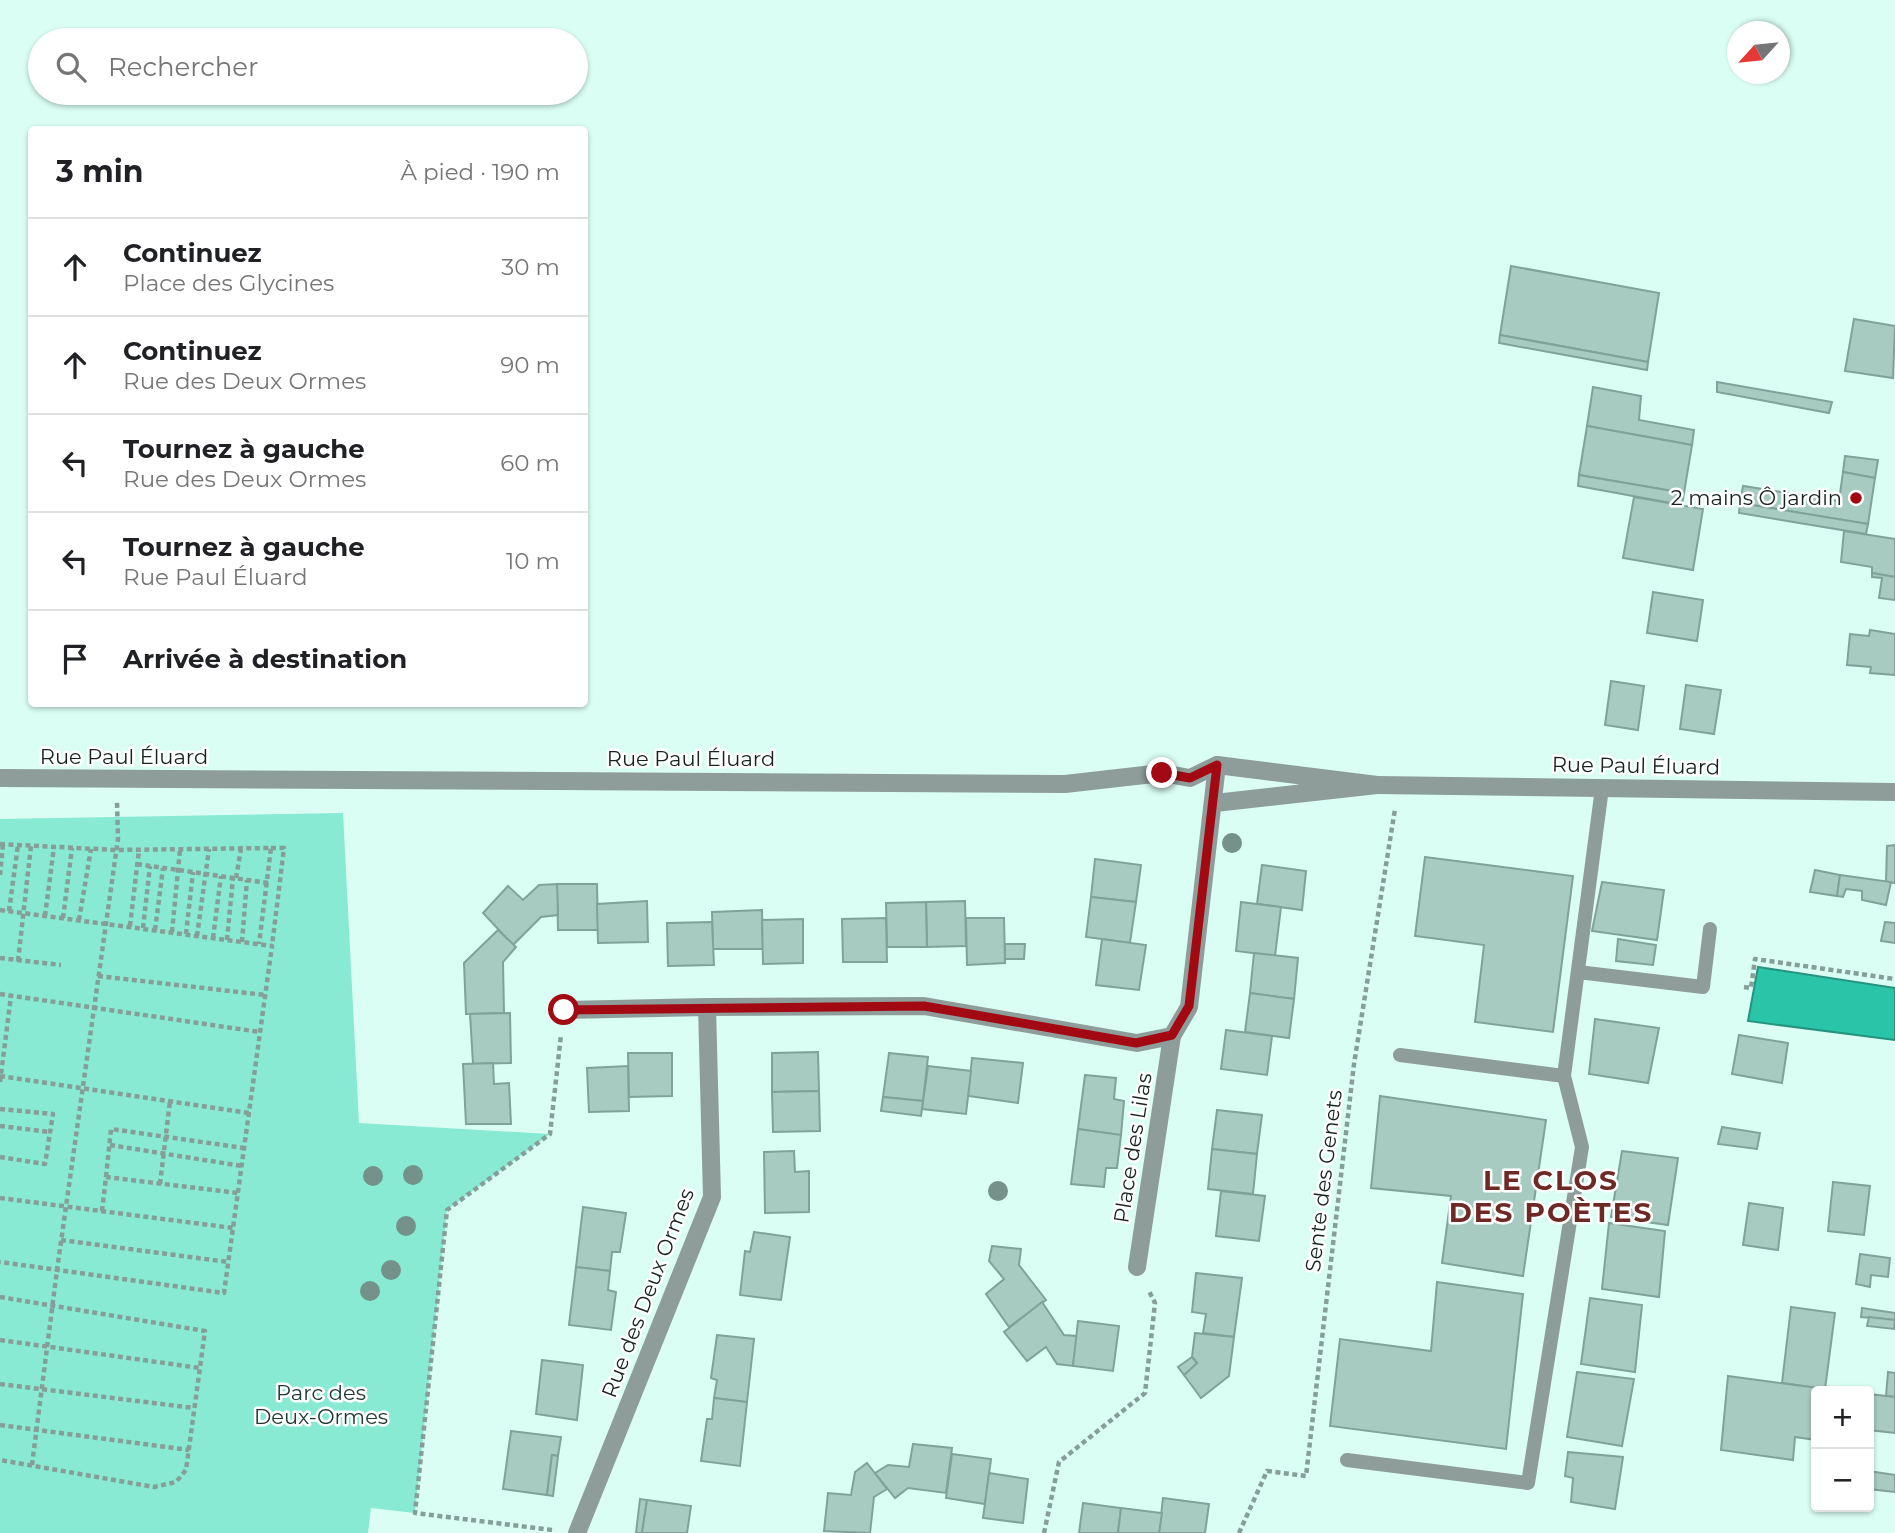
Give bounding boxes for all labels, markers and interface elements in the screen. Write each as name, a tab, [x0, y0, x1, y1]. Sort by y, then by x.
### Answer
north arrow	[1727, 21, 1790, 84]
search box	[28, 28, 588, 105]
icon: search	[52, 48, 90, 86]
text: Rechercher	[108, 51, 258, 83]
text: 3 min	[56, 153, 143, 190]
text: À pied · 190 m	[400, 158, 560, 186]
text: Continuez	[123, 237, 262, 269]
icon: ahead	[56, 248, 94, 286]
text: 30 m	[501, 253, 560, 281]
text: Place des Glycines	[123, 269, 334, 297]
text: Continuez	[123, 335, 262, 367]
icon: ahead	[56, 346, 94, 384]
text: 90 m	[500, 351, 560, 379]
text: Rue des Deux Ormes	[123, 367, 366, 395]
text: Tournez à gauche	[123, 433, 365, 465]
icon: left	[56, 444, 94, 482]
text: 60 m	[500, 449, 560, 477]
text: Rue des Deux Ormes	[123, 465, 366, 493]
place label: 2 mains Ô jardin	[1671, 485, 1842, 510]
marker: 2 mains Ô jardin	[1848, 490, 1864, 506]
text: Tournez à gauche	[123, 531, 365, 563]
icon: left	[56, 542, 94, 580]
text: 10 m	[506, 547, 560, 575]
text: Rue Paul Éluard	[123, 563, 308, 591]
icon: arrive	[56, 640, 94, 678]
text: Arrivée à destination	[123, 643, 407, 675]
street label: Rue Paul Éluard	[40, 744, 208, 769]
street label: Rue Paul Éluard	[607, 746, 775, 771]
street label: Rue Paul Éluard	[1552, 752, 1720, 779]
route end	[1146, 757, 1177, 788]
route start	[548, 994, 579, 1025]
street label: Place des Lilas	[1108, 1071, 1157, 1225]
street label: Sente des Genets	[1300, 1088, 1347, 1273]
district label: LE CLOS DES POÈTES	[1449, 1163, 1653, 1229]
street label: Rue des Deux Ormes	[596, 1185, 699, 1401]
park label: Parc des Deux-Ormes	[254, 1380, 388, 1429]
map controls	[1811, 1386, 1874, 1512]
button: +	[1811, 1386, 1874, 1449]
button: −	[1811, 1449, 1874, 1512]

